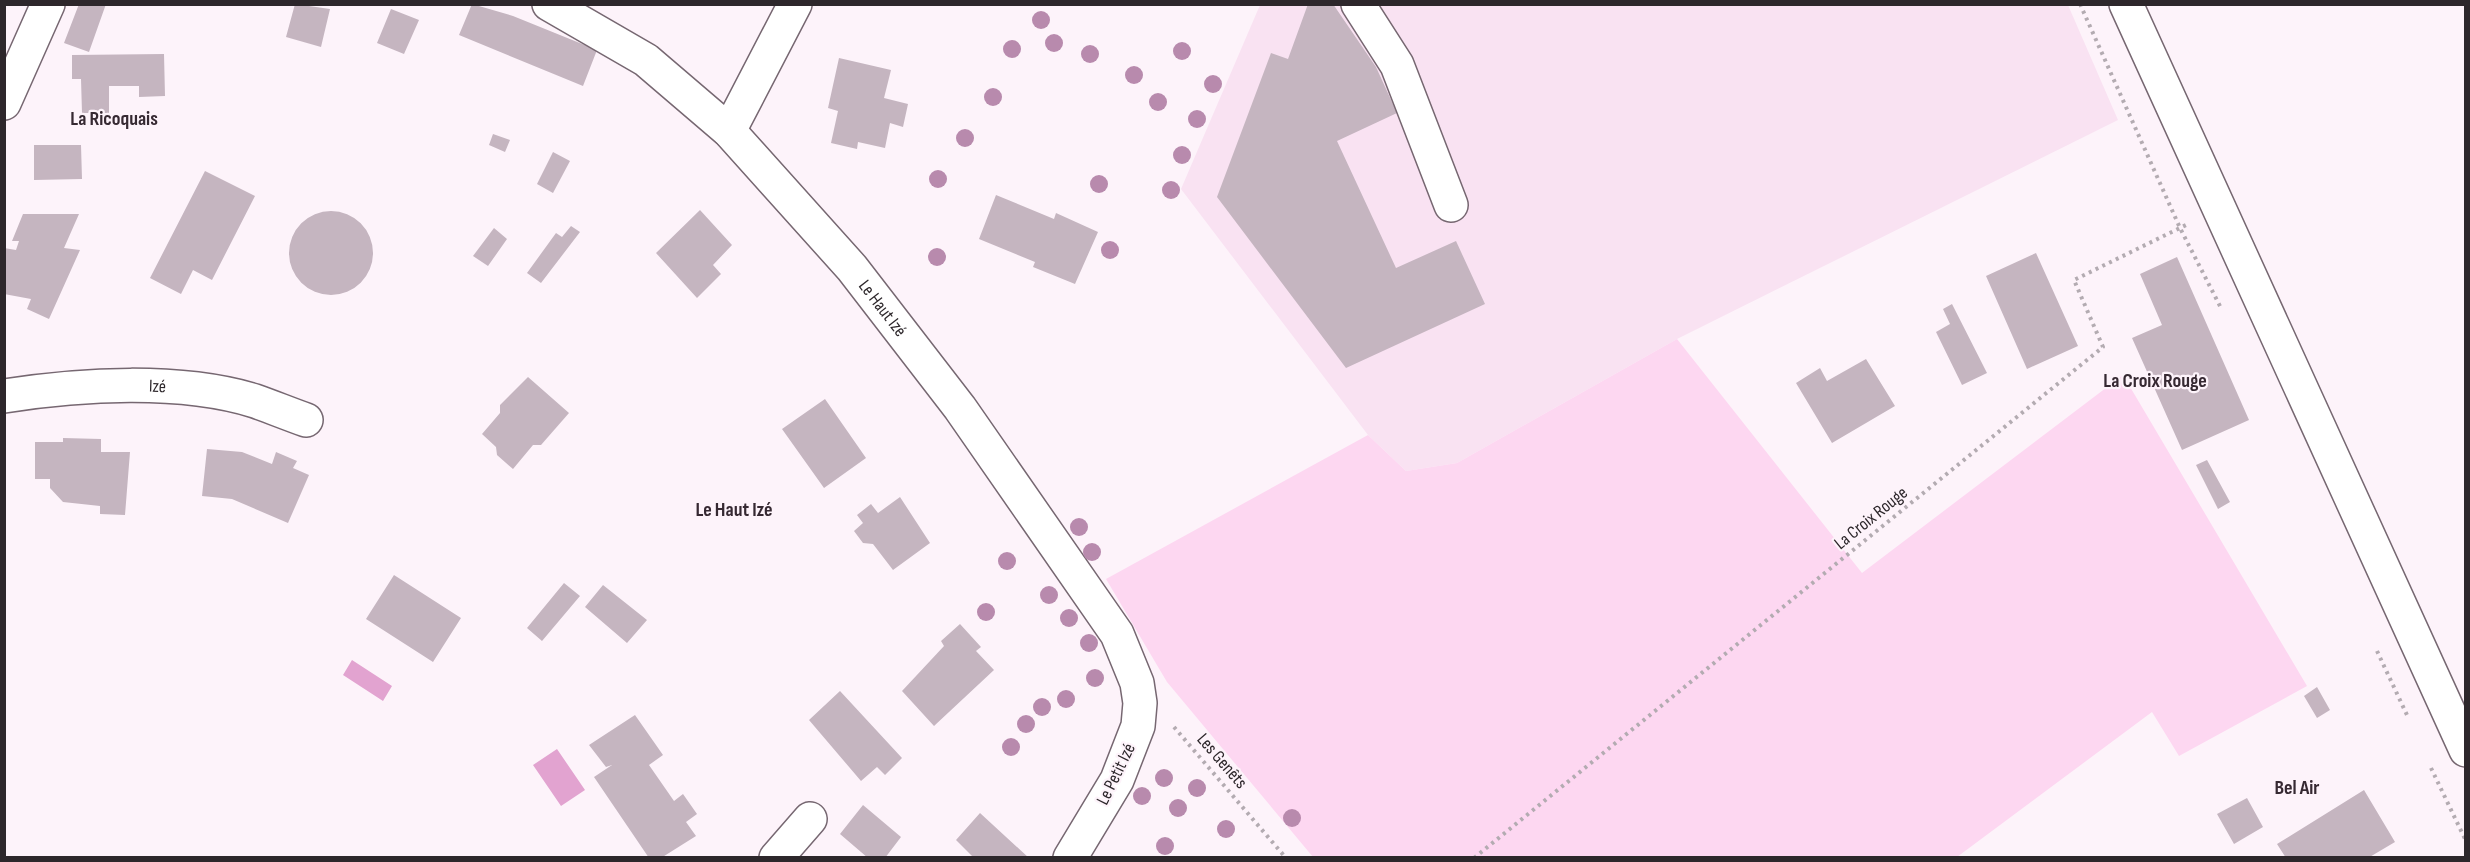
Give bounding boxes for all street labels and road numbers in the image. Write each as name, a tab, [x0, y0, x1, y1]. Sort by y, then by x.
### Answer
street label: Le Haut Izé	[855, 276, 911, 341]
street label: Izé	[149, 375, 167, 397]
street label: La Croix Rouge	[1830, 482, 1912, 554]
street label: Les Genêts	[1192, 729, 1252, 793]
street label: Le Petit Izé	[1092, 740, 1140, 808]

